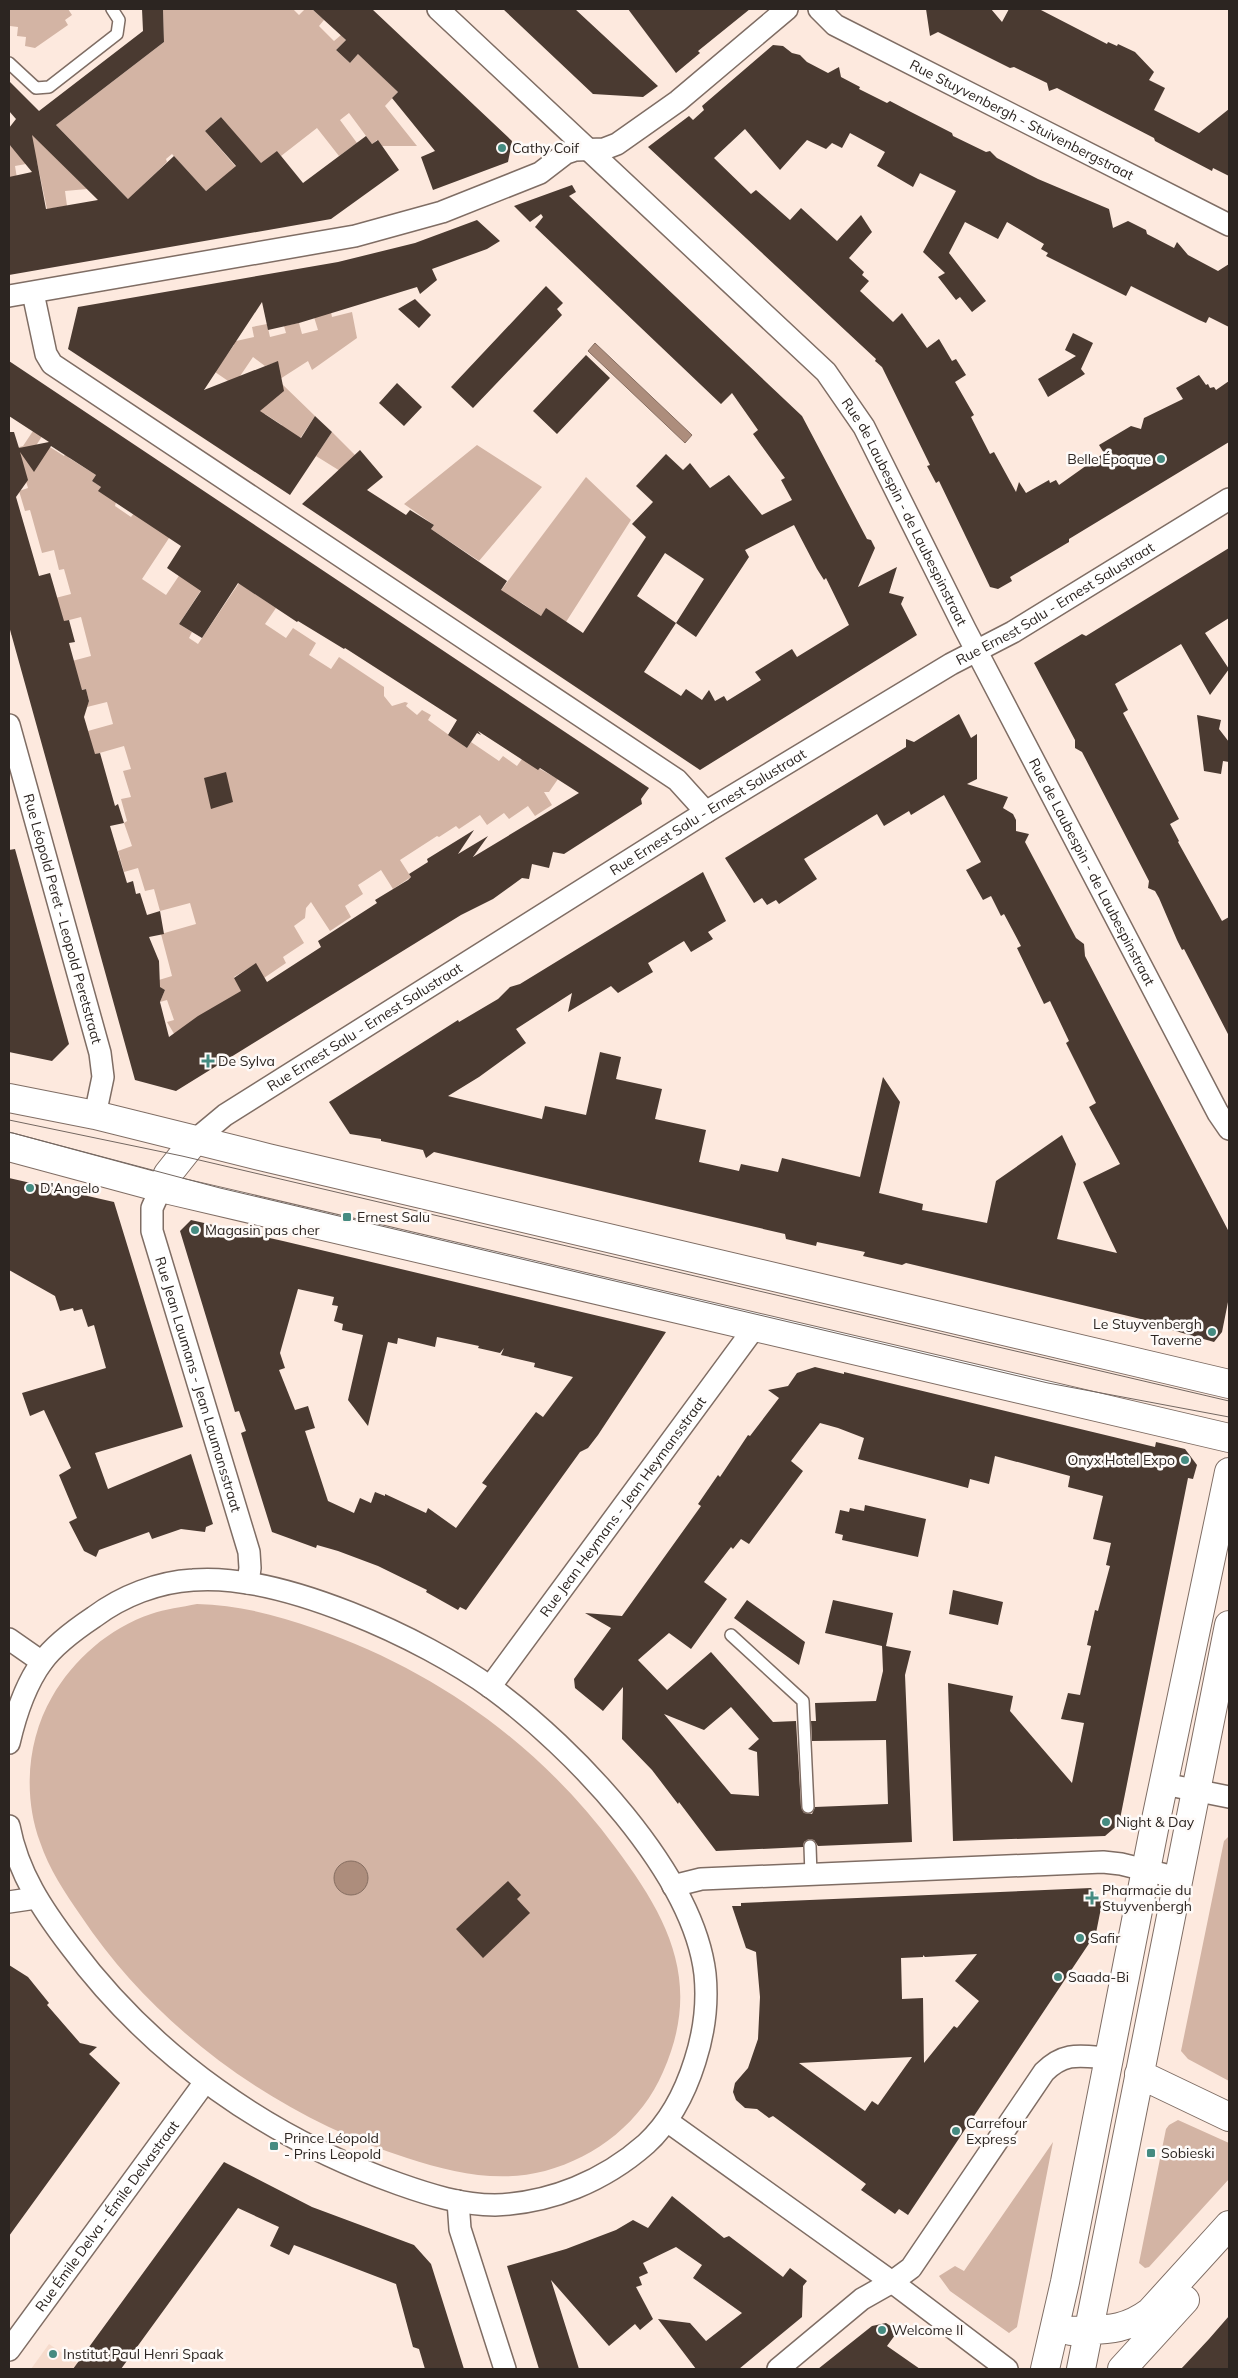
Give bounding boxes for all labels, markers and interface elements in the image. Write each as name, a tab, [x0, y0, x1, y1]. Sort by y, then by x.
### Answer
street label: Rue Stuyvenbergh - Stuivenbergstraat	[907, 55, 1137, 184]
place label: Cathy Coif	[512, 139, 579, 157]
marker: Cathy Coif	[496, 142, 508, 154]
street label: Rue de Laubespin - de Laubespinstraat	[838, 394, 971, 629]
place label: Belle Époque	[1067, 450, 1151, 468]
marker: Belle Époque	[1155, 453, 1167, 465]
street label: Rue Ernest Salu - Ernest Salustraat	[953, 538, 1158, 669]
street label: Rue Ernest Salu - Ernest Salustraat	[606, 745, 809, 879]
street label: Rue de Laubespin - de Laubespinstraat	[1025, 755, 1159, 989]
street label: Rue Léopold Peret - Leopold Peretstraat	[19, 792, 106, 1046]
street label: Rue Ernest Salu - Ernest Salustraat	[264, 959, 466, 1095]
place label: De Sylva	[218, 1052, 275, 1070]
marker: De Sylva	[202, 1055, 214, 1067]
place label: D'Angelo	[40, 1179, 99, 1197]
marker: D'Angelo	[24, 1182, 36, 1194]
place label: Ernest Salu	[357, 1208, 430, 1226]
marker: Ernest Salu	[341, 1211, 353, 1223]
place label: Magasin pas cher	[205, 1221, 321, 1239]
marker: Magasin pas cher	[189, 1224, 201, 1236]
street label: Rue Jean Laumans - Jean Laumansstraat	[151, 1254, 245, 1514]
place label: Le Stuyvenbergh Taverne	[1093, 1315, 1202, 1349]
marker: Le Stuyvenbergh Taverne	[1206, 1326, 1218, 1338]
street label: Rue Jean Heymans - Jean Heymansstraat	[536, 1393, 710, 1620]
place label: Onyx Hotel Expo	[1067, 1451, 1175, 1469]
marker: Onyx Hotel Expo	[1179, 1454, 1191, 1466]
place label: Night & Day	[1116, 1813, 1195, 1831]
marker: Night & Day	[1100, 1816, 1112, 1828]
place label: Pharmacie du Stuyvenbergh	[1102, 1881, 1192, 1915]
marker: Pharmacie du Stuyvenbergh	[1086, 1892, 1098, 1904]
place label: Safir	[1090, 1929, 1121, 1947]
marker: Safir	[1074, 1932, 1086, 1944]
place label: Saada-Bi	[1068, 1968, 1129, 1986]
marker: Saada-Bi	[1052, 1971, 1064, 1983]
place label: Carrefour Express	[966, 2114, 1028, 2148]
street label: Rue Émile Delva - Émile Delvastraat	[31, 2117, 183, 2315]
marker: Carrefour Express	[950, 2125, 962, 2137]
place label: Prince Léopold - Prins Leopold	[284, 2129, 381, 2163]
marker: Prince Léopold - Prins Leopold	[268, 2140, 280, 2152]
place label: Sobieski	[1161, 2144, 1215, 2162]
marker: Sobieski	[1145, 2147, 1157, 2159]
place label: Welcome II	[892, 2321, 963, 2339]
marker: Welcome II	[876, 2324, 888, 2336]
place label: Institut Paul Henri Spaak	[63, 2345, 224, 2363]
marker: Institut Paul Henri Spaak	[47, 2348, 59, 2360]

